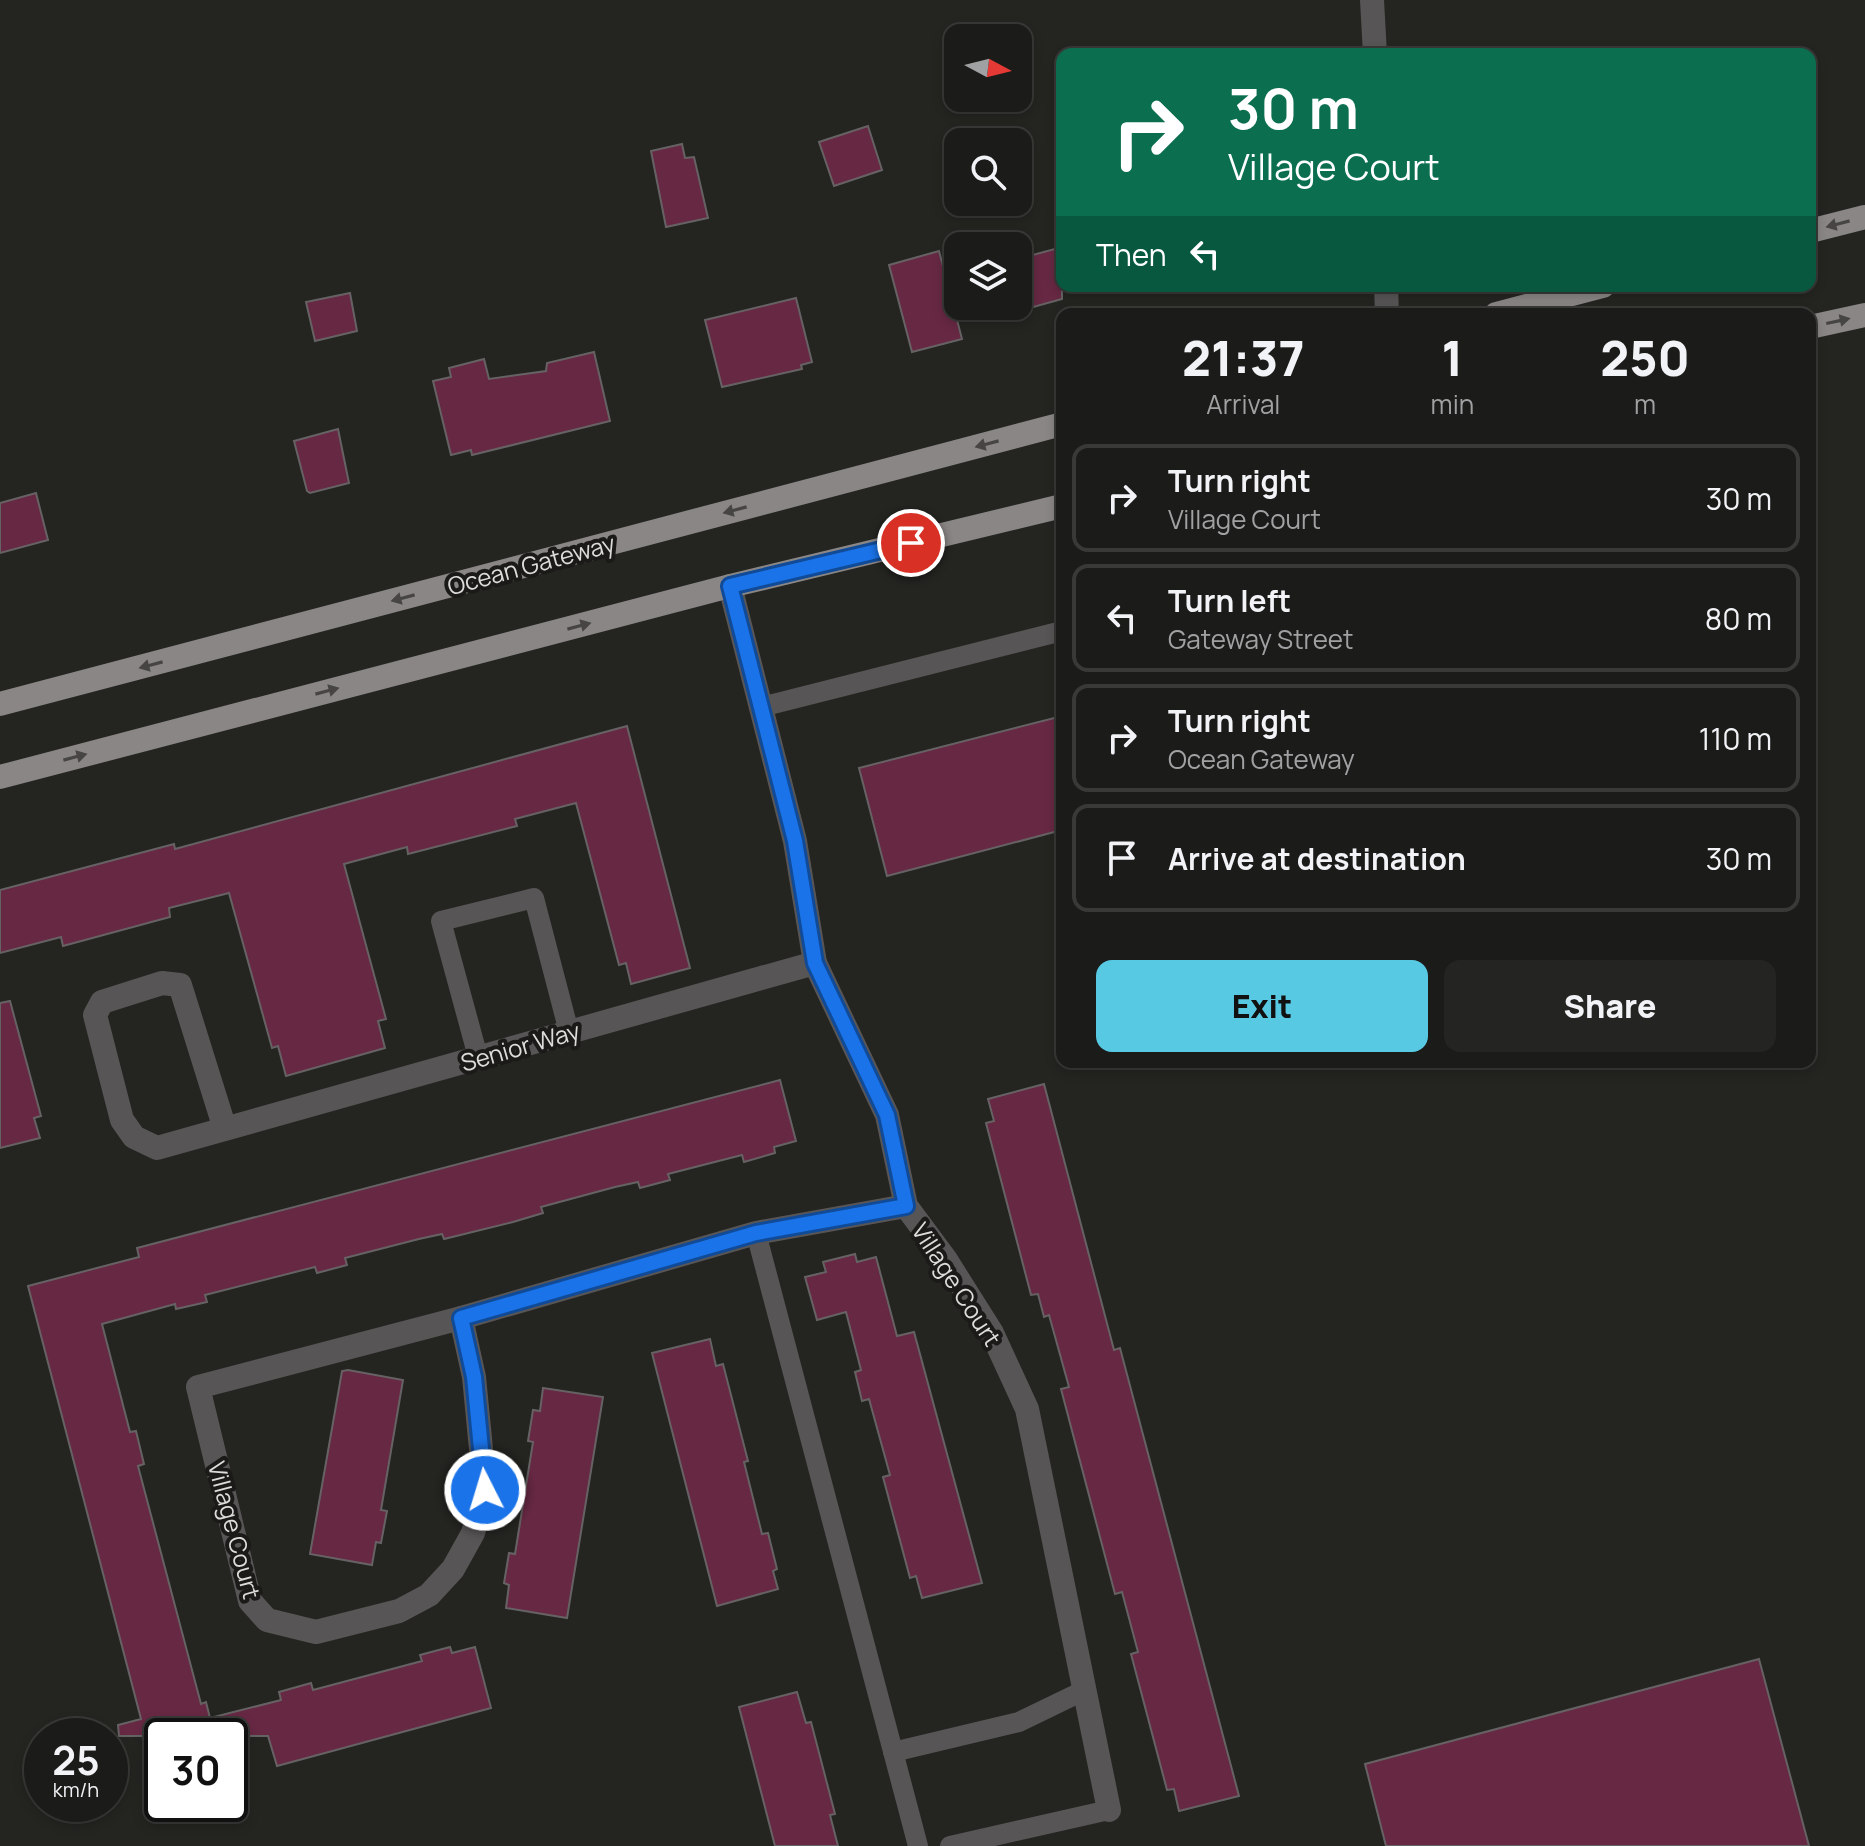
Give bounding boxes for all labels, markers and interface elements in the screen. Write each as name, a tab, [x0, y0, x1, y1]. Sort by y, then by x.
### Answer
north arrow	[944, 24, 1032, 112]
map controls	[944, 24, 1032, 320]
text: 30 m	[1228, 69, 1359, 146]
icon: right	[1096, 80, 1200, 184]
button: search	[944, 128, 1032, 216]
text: Village Court	[1228, 142, 1440, 191]
one-way arrow	[1825, 219, 1850, 231]
button: layers	[944, 232, 1032, 320]
icon: left	[1183, 232, 1227, 276]
text: Then	[1096, 234, 1167, 275]
one-way arrow	[1825, 314, 1850, 327]
text: 21:37	[1182, 325, 1305, 390]
text: 1	[1441, 325, 1463, 390]
text: 250	[1600, 325, 1690, 390]
text: Arrival	[1206, 386, 1280, 422]
text: min	[1431, 386, 1474, 422]
text: m	[1634, 386, 1656, 422]
one-way arrow	[974, 438, 998, 451]
text: Turn right	[1168, 460, 1311, 501]
icon: right	[1100, 476, 1144, 520]
text: 30 m	[1706, 478, 1772, 519]
text: Village Court	[1168, 501, 1321, 537]
one-way arrow	[723, 505, 748, 517]
pin	[877, 509, 945, 577]
icon: arrive	[889, 521, 933, 565]
street label: Ocean Gateway	[443, 526, 619, 602]
text: Turn left	[1168, 580, 1291, 621]
one-way arrow	[390, 593, 415, 605]
icon: left	[1100, 596, 1144, 640]
text: 80 m	[1705, 598, 1772, 639]
one-way arrow	[566, 619, 591, 631]
text: Gateway Street	[1168, 621, 1353, 657]
one-way arrow	[139, 659, 164, 671]
one-way arrow	[315, 685, 340, 697]
text: Turn right	[1168, 700, 1311, 741]
icon: right	[1100, 716, 1144, 760]
text: 110 m	[1699, 718, 1772, 759]
text: Ocean Gateway	[1168, 741, 1355, 777]
one-way arrow	[63, 750, 88, 762]
icon: arrive	[1100, 836, 1144, 880]
text: Arrive at destination	[1168, 838, 1466, 879]
text: 30 m	[1706, 838, 1772, 879]
button: Exit	[1096, 960, 1428, 1052]
button: Share	[1444, 960, 1776, 1052]
street label: Senior Way	[457, 1013, 584, 1079]
street label: Village Court	[905, 1216, 1009, 1352]
position arrow	[443, 1448, 527, 1532]
street label: Village Court	[201, 1458, 269, 1602]
speed limit sign: 30	[144, 1718, 248, 1822]
text: 25	[52, 1732, 100, 1787]
text: km/h	[53, 1776, 99, 1803]

